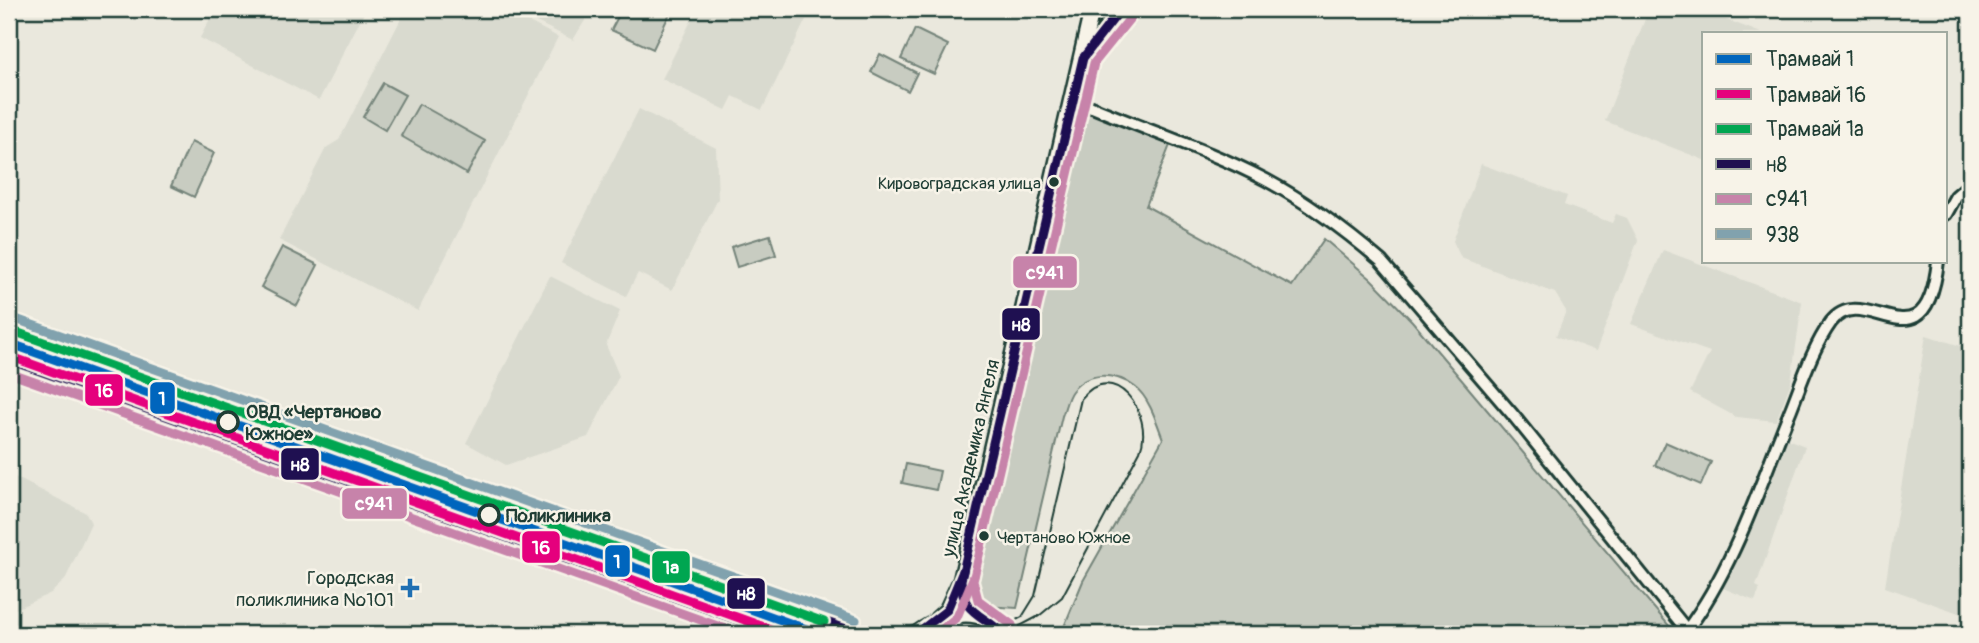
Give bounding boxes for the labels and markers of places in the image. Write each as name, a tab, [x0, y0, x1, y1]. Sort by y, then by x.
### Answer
place label: Кировоградская улица	[878, 173, 1041, 194]
marker: Кировоградская улица	[1047, 175, 1061, 189]
place label: ОВД «Чертаново Южное»	[245, 400, 382, 446]
marker: ОВД «Чертаново Южное»	[217, 411, 239, 433]
marker: Поликлиника	[478, 504, 500, 526]
place label: Поликлиника	[506, 504, 611, 528]
place label: Чертаново Южное	[997, 527, 1131, 548]
marker: Чертаново Южное	[977, 529, 991, 543]
place label: Городская поликлиника №101	[236, 566, 394, 612]
marker: Городская поликлиника №101	[400, 578, 420, 598]

